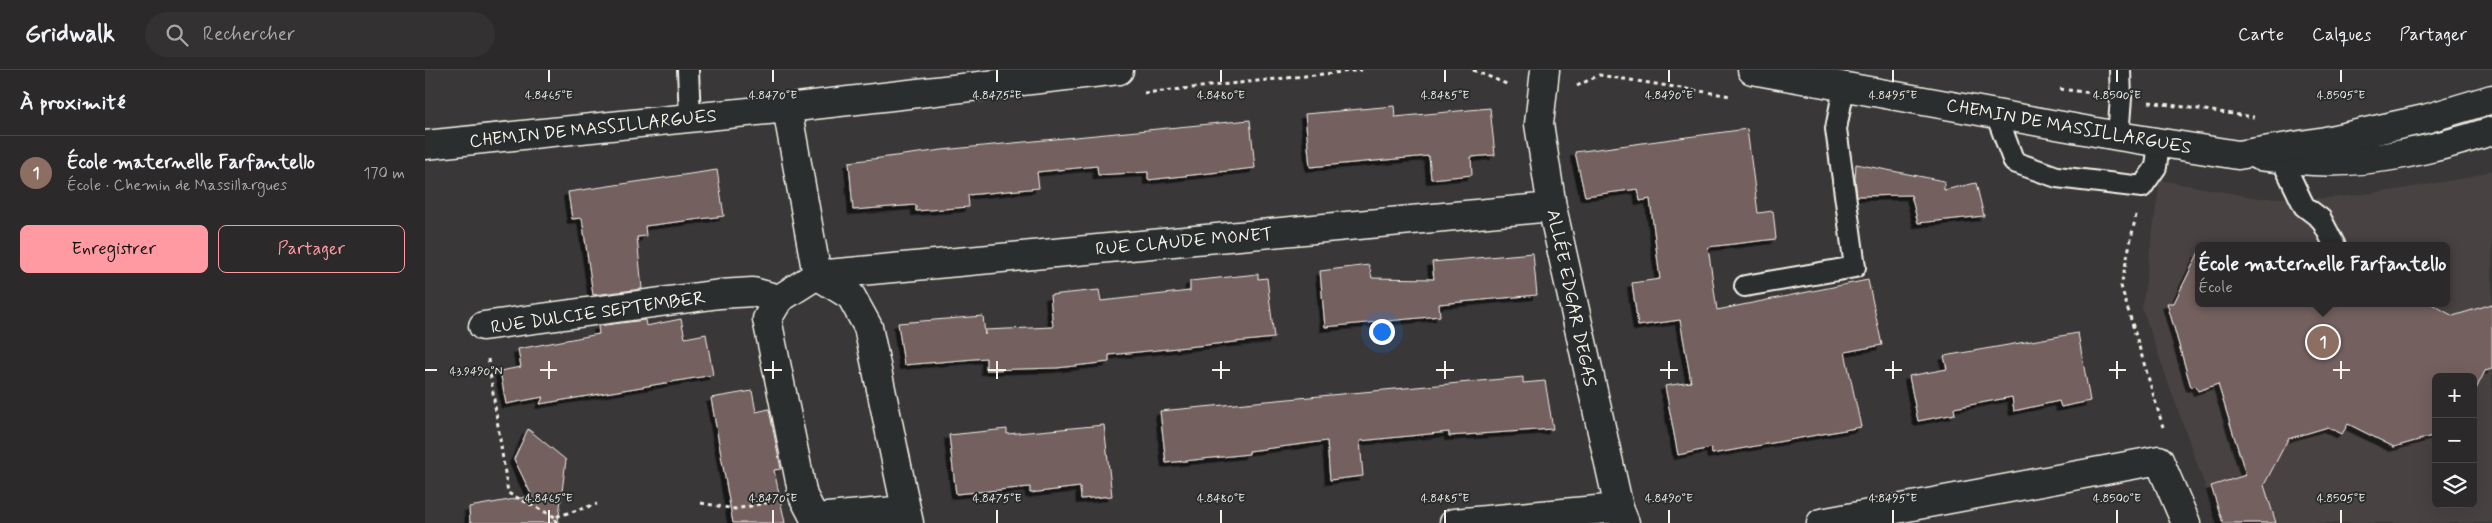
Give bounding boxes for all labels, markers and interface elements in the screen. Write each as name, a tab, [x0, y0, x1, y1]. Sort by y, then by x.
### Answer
search box	[145, 12, 495, 57]
text: Gridwalk	[25, 19, 115, 50]
icon: search	[163, 21, 191, 49]
text: Rechercher	[203, 22, 295, 47]
text: Carte	[2238, 23, 2284, 47]
text: Calques	[2312, 23, 2371, 47]
text: Partager	[2399, 23, 2467, 47]
text: 4.8465°E	[525, 88, 573, 104]
text: 4.8470°E	[749, 88, 797, 104]
text: 4.8475°E	[973, 88, 1021, 104]
text: 4.8480°E	[1197, 88, 1245, 104]
text: 4.8485°E	[1421, 88, 1469, 104]
text: 4.8490°E	[1645, 88, 1693, 104]
text: 4.8495°E	[1869, 88, 1917, 104]
text: 4.8500°E	[2093, 88, 2141, 104]
text: 4.8505°E	[2317, 88, 2365, 104]
text: À proximité	[20, 89, 126, 117]
street label: CHEMIN DE MASSILLARGUES	[1944, 94, 2193, 160]
street label: CHEMIN DE MASSILLARGUES	[468, 104, 718, 154]
text: École maternelle Farfantello	[67, 150, 315, 175]
text: 1	[32, 163, 40, 184]
text: 170 m	[363, 163, 405, 184]
text: École · Chemin de Massillargues	[67, 175, 287, 196]
street label: ALLÉE EDGAR DEGAS	[1540, 207, 1602, 389]
street label: RUE CLAUDE MONET	[1095, 222, 1274, 262]
button: Enregistrer	[20, 225, 208, 273]
button: Partager	[218, 225, 405, 273]
popup	[2195, 242, 2450, 307]
text: École maternelle Farfantello	[2199, 252, 2446, 277]
text: École	[2199, 277, 2233, 298]
street label: RUE DULCIE SEPTEMBER	[489, 286, 707, 340]
your location	[1369, 319, 1395, 345]
pin: 1	[2307, 323, 2339, 361]
text: 43.9490°N	[449, 364, 503, 380]
map controls	[2432, 373, 2477, 508]
button: +	[2432, 373, 2477, 418]
button: −	[2432, 418, 2477, 463]
button: layers	[2432, 463, 2477, 508]
text: 4.8465°E	[525, 491, 573, 507]
text: 4.8470°E	[749, 491, 797, 507]
text: 4.8475°E	[973, 491, 1021, 507]
text: 4.8480°E	[1197, 491, 1245, 507]
text: 4.8485°E	[1421, 491, 1469, 507]
text: 4.8490°E	[1645, 491, 1693, 507]
text: 4.8495°E	[1869, 491, 1917, 507]
text: 4.8500°E	[2093, 491, 2141, 507]
text: 4.8505°E	[2317, 491, 2365, 507]

